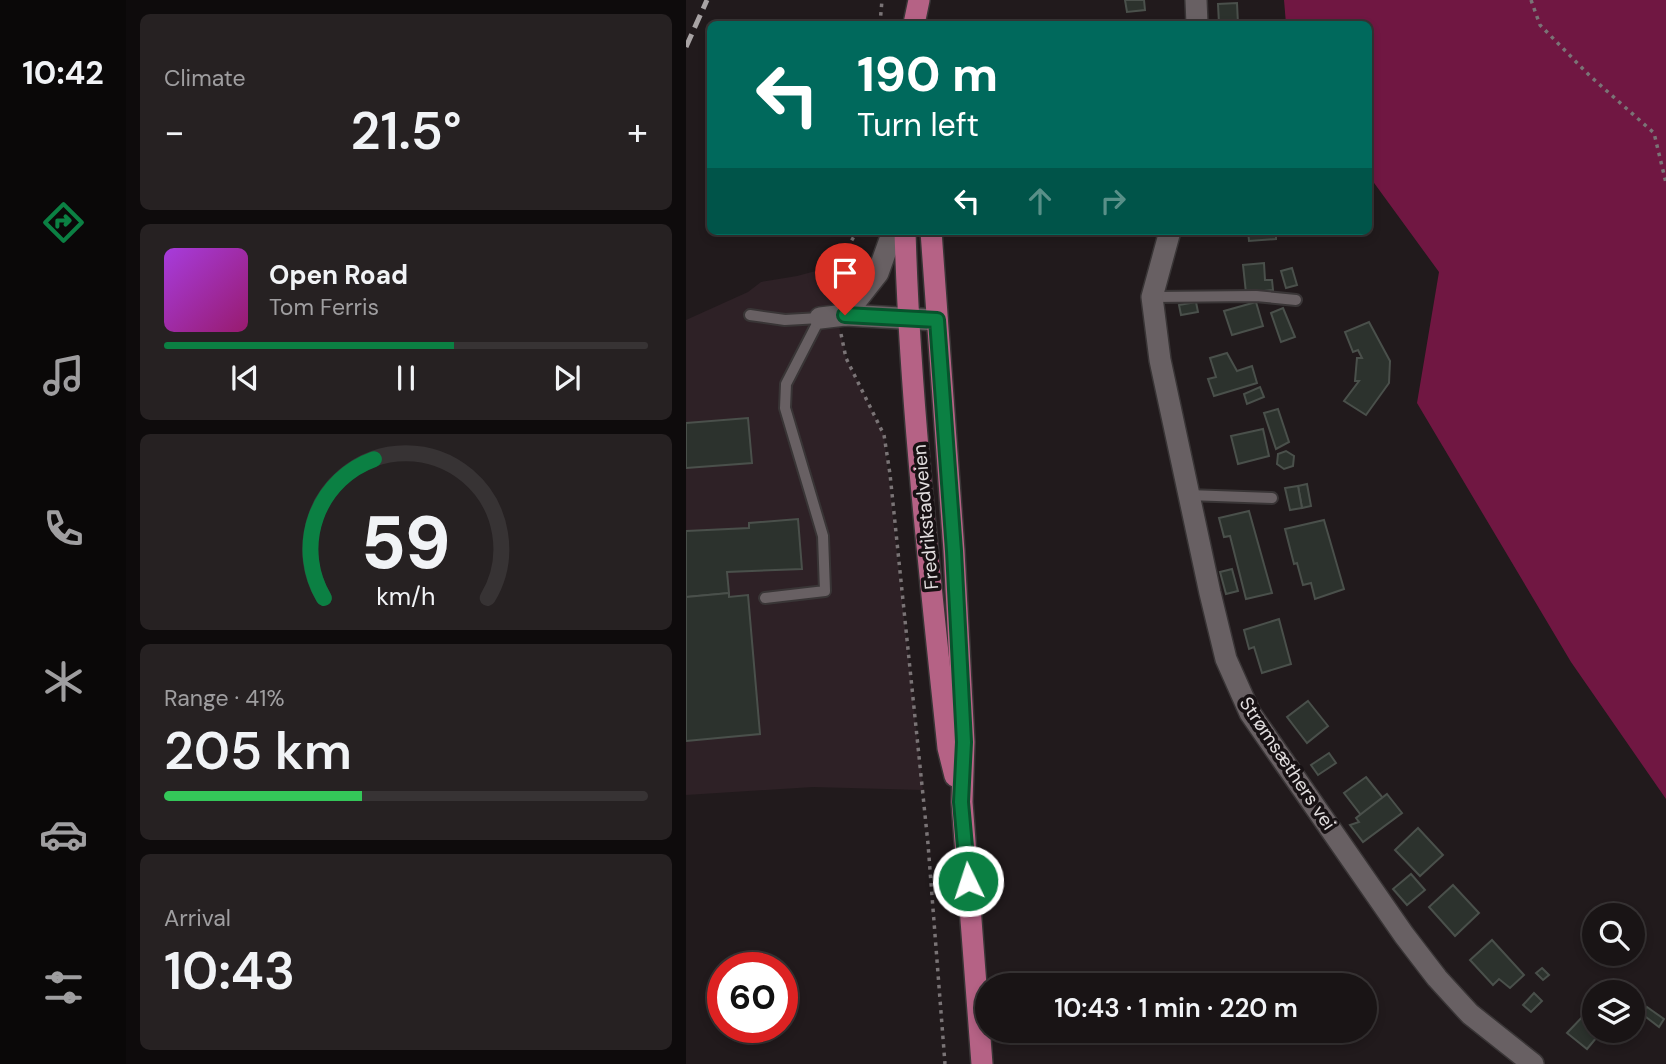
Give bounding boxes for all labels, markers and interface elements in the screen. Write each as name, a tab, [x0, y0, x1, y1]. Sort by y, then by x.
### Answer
text: 190 m	[857, 42, 998, 106]
icon: left	[742, 49, 833, 140]
text: 10:42	[22, 52, 104, 94]
text: Climate	[164, 63, 246, 93]
text: 21.5°	[350, 97, 462, 165]
text: Turn left	[857, 104, 979, 146]
text: −	[164, 107, 185, 157]
text: +	[627, 107, 648, 157]
icon: left	[948, 182, 986, 220]
icon: ahead	[1021, 182, 1059, 220]
icon: right	[1094, 182, 1132, 220]
icon: directions	[39, 198, 88, 247]
pin	[815, 243, 875, 315]
icon: arrive	[826, 254, 864, 292]
text: Open Road	[269, 258, 408, 292]
text: Tom Ferris	[269, 292, 379, 322]
icon: music	[39, 351, 88, 400]
icon: previous	[226, 359, 264, 397]
icon: pause	[387, 359, 425, 397]
icon: next	[548, 359, 586, 397]
street label: Fredrikstadveien	[907, 443, 944, 591]
text: 59	[361, 496, 451, 591]
icon: phone	[39, 504, 88, 553]
text: km/h	[376, 580, 436, 613]
icon: climate	[39, 657, 88, 706]
text: Range · 41%	[164, 683, 285, 713]
street label: Strømsæthers vei	[1234, 692, 1341, 835]
text: 205 km	[164, 717, 352, 785]
icon: car	[39, 810, 88, 859]
position arrow	[931, 844, 1005, 918]
text: Arrival	[164, 903, 231, 933]
map controls	[1582, 903, 1645, 1043]
button: search	[1582, 903, 1645, 966]
text: 10:43	[164, 937, 295, 1005]
speed limit sign: 60	[707, 952, 798, 1043]
icon: filters	[39, 963, 88, 1012]
button: layers	[1582, 980, 1645, 1043]
text: 10:43 · 1 min · 220 m	[1054, 991, 1298, 1025]

